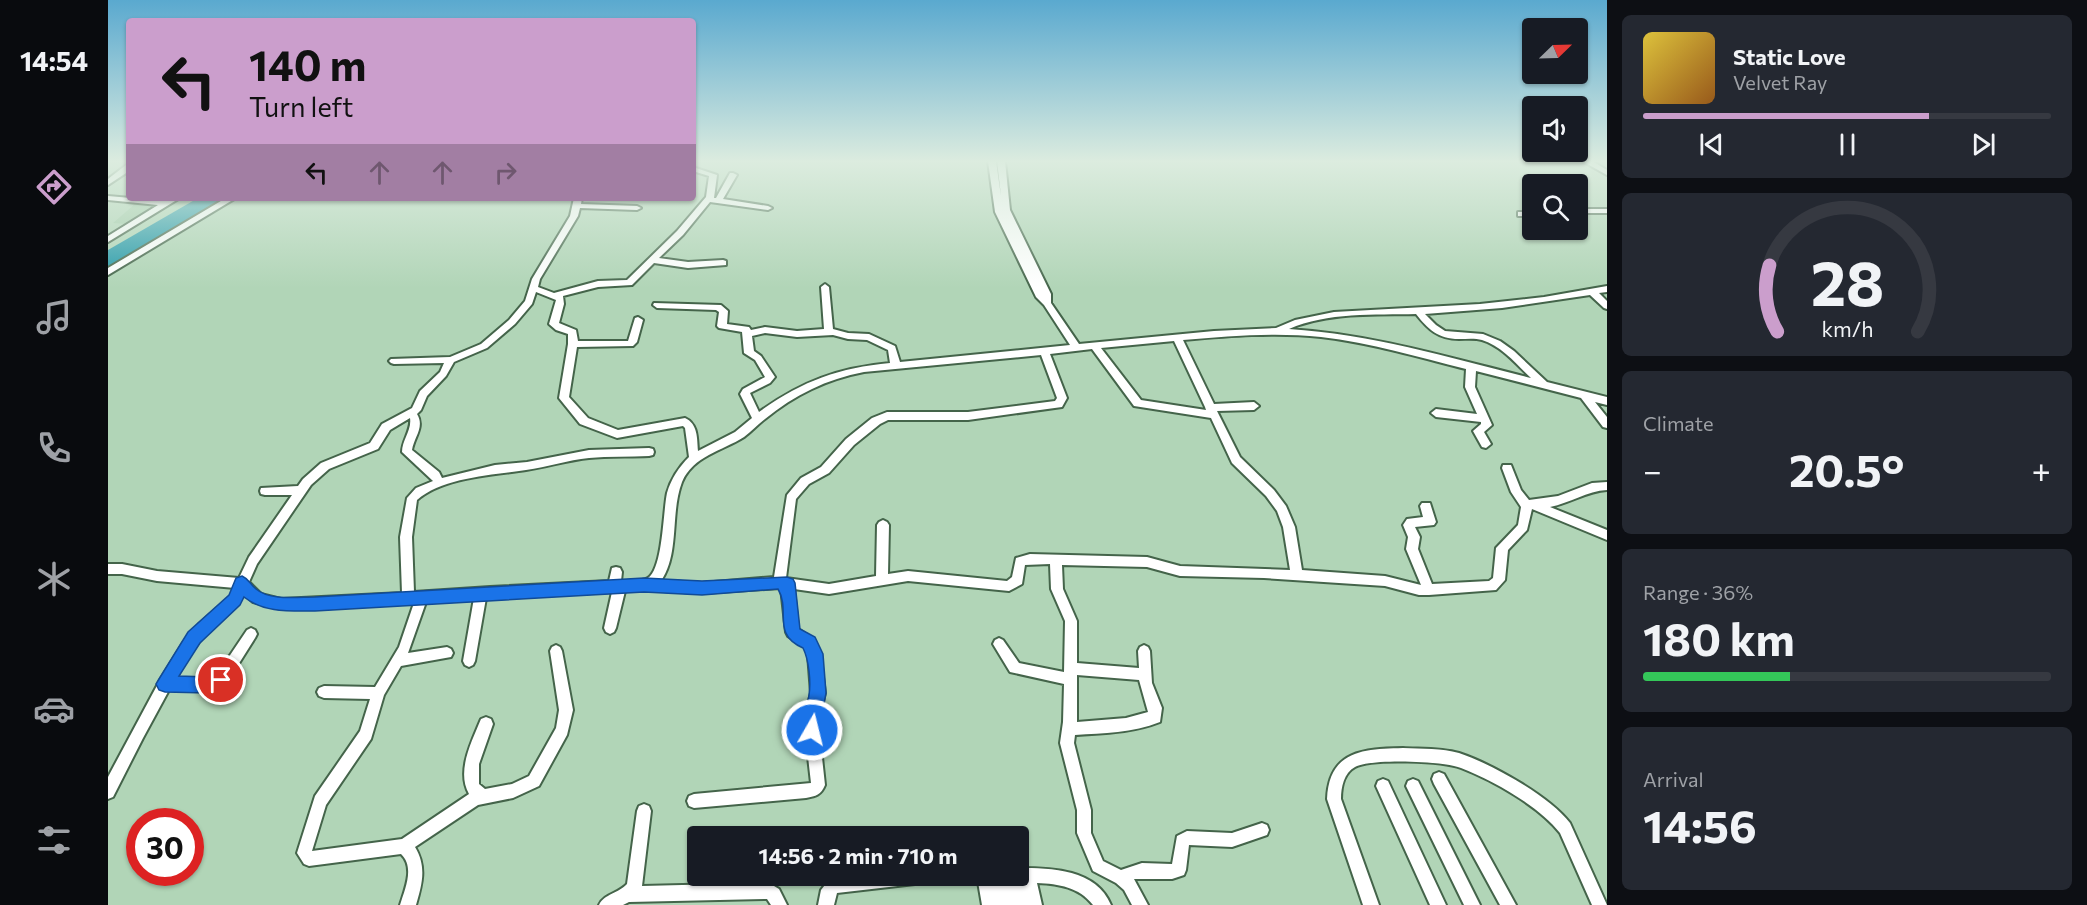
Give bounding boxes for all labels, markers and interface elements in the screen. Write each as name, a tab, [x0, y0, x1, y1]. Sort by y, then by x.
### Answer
north arrow	[1522, 18, 1588, 84]
map controls	[1522, 18, 1588, 240]
text: 140 m	[249, 38, 366, 90]
icon: left	[150, 42, 228, 120]
text: Static Love	[1733, 43, 1846, 70]
text: 14:54	[20, 44, 88, 77]
text: Velvet Ray	[1733, 70, 1827, 94]
text: Turn left	[249, 90, 353, 123]
button: sound	[1522, 96, 1588, 162]
icon: previous	[1695, 128, 1728, 161]
icon: pause	[1831, 128, 1864, 161]
icon: next	[1967, 128, 2000, 161]
icon: left	[300, 156, 333, 189]
icon: ahead	[363, 156, 396, 189]
icon: ahead	[426, 156, 459, 189]
icon: right	[489, 156, 522, 189]
icon: directions	[33, 166, 75, 208]
button: search	[1522, 174, 1588, 240]
text: 28	[1810, 243, 1884, 319]
icon: music	[33, 296, 75, 338]
text: km/h	[1821, 315, 1873, 341]
text: Climate	[1643, 411, 1713, 435]
icon: phone	[33, 427, 75, 469]
text: 20.5°	[1789, 441, 1904, 496]
text: −	[1643, 449, 1662, 490]
text: +	[2032, 449, 2051, 490]
icon: climate	[33, 558, 75, 600]
text: Range · 36%	[1643, 580, 1753, 604]
text: 180 km	[1643, 610, 1795, 665]
pin	[195, 654, 246, 705]
icon: arrive	[204, 663, 237, 696]
icon: car	[33, 688, 75, 730]
position arrow	[780, 698, 844, 762]
text: Arrival	[1643, 767, 1704, 791]
text: 14:56	[1643, 797, 1757, 852]
speed limit sign: 30	[126, 808, 204, 886]
icon: filters	[33, 819, 75, 861]
text: 14:56 · 2 min · 710 m	[759, 842, 957, 869]

